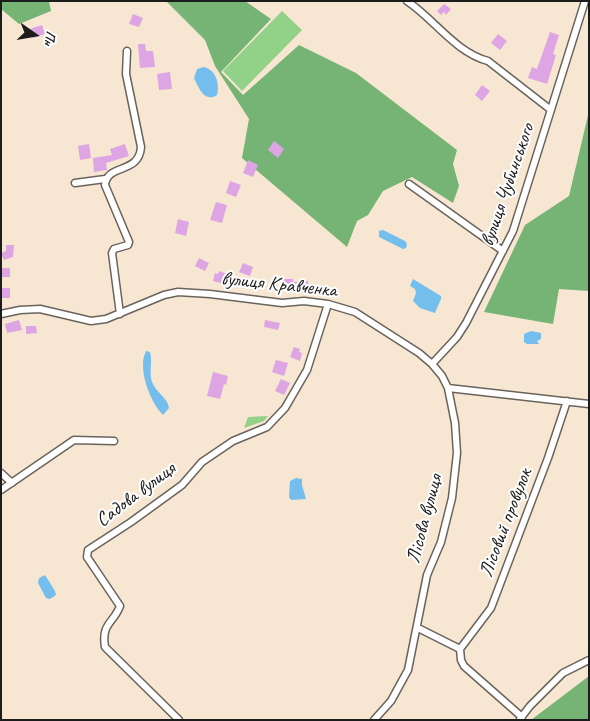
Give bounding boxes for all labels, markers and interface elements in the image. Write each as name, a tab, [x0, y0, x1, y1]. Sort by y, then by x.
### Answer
north arrow	[10, 10, 60, 60]
text: Пн	[40, 29, 60, 48]
street label: вулиця Чубинського	[476, 120, 540, 250]
street label: вулиця Кравченка	[220, 267, 338, 303]
street label: Садова вулиця	[91, 457, 181, 533]
street label: Лісовий провулок	[474, 465, 538, 581]
street label: Лісова вулиця	[402, 472, 448, 566]

